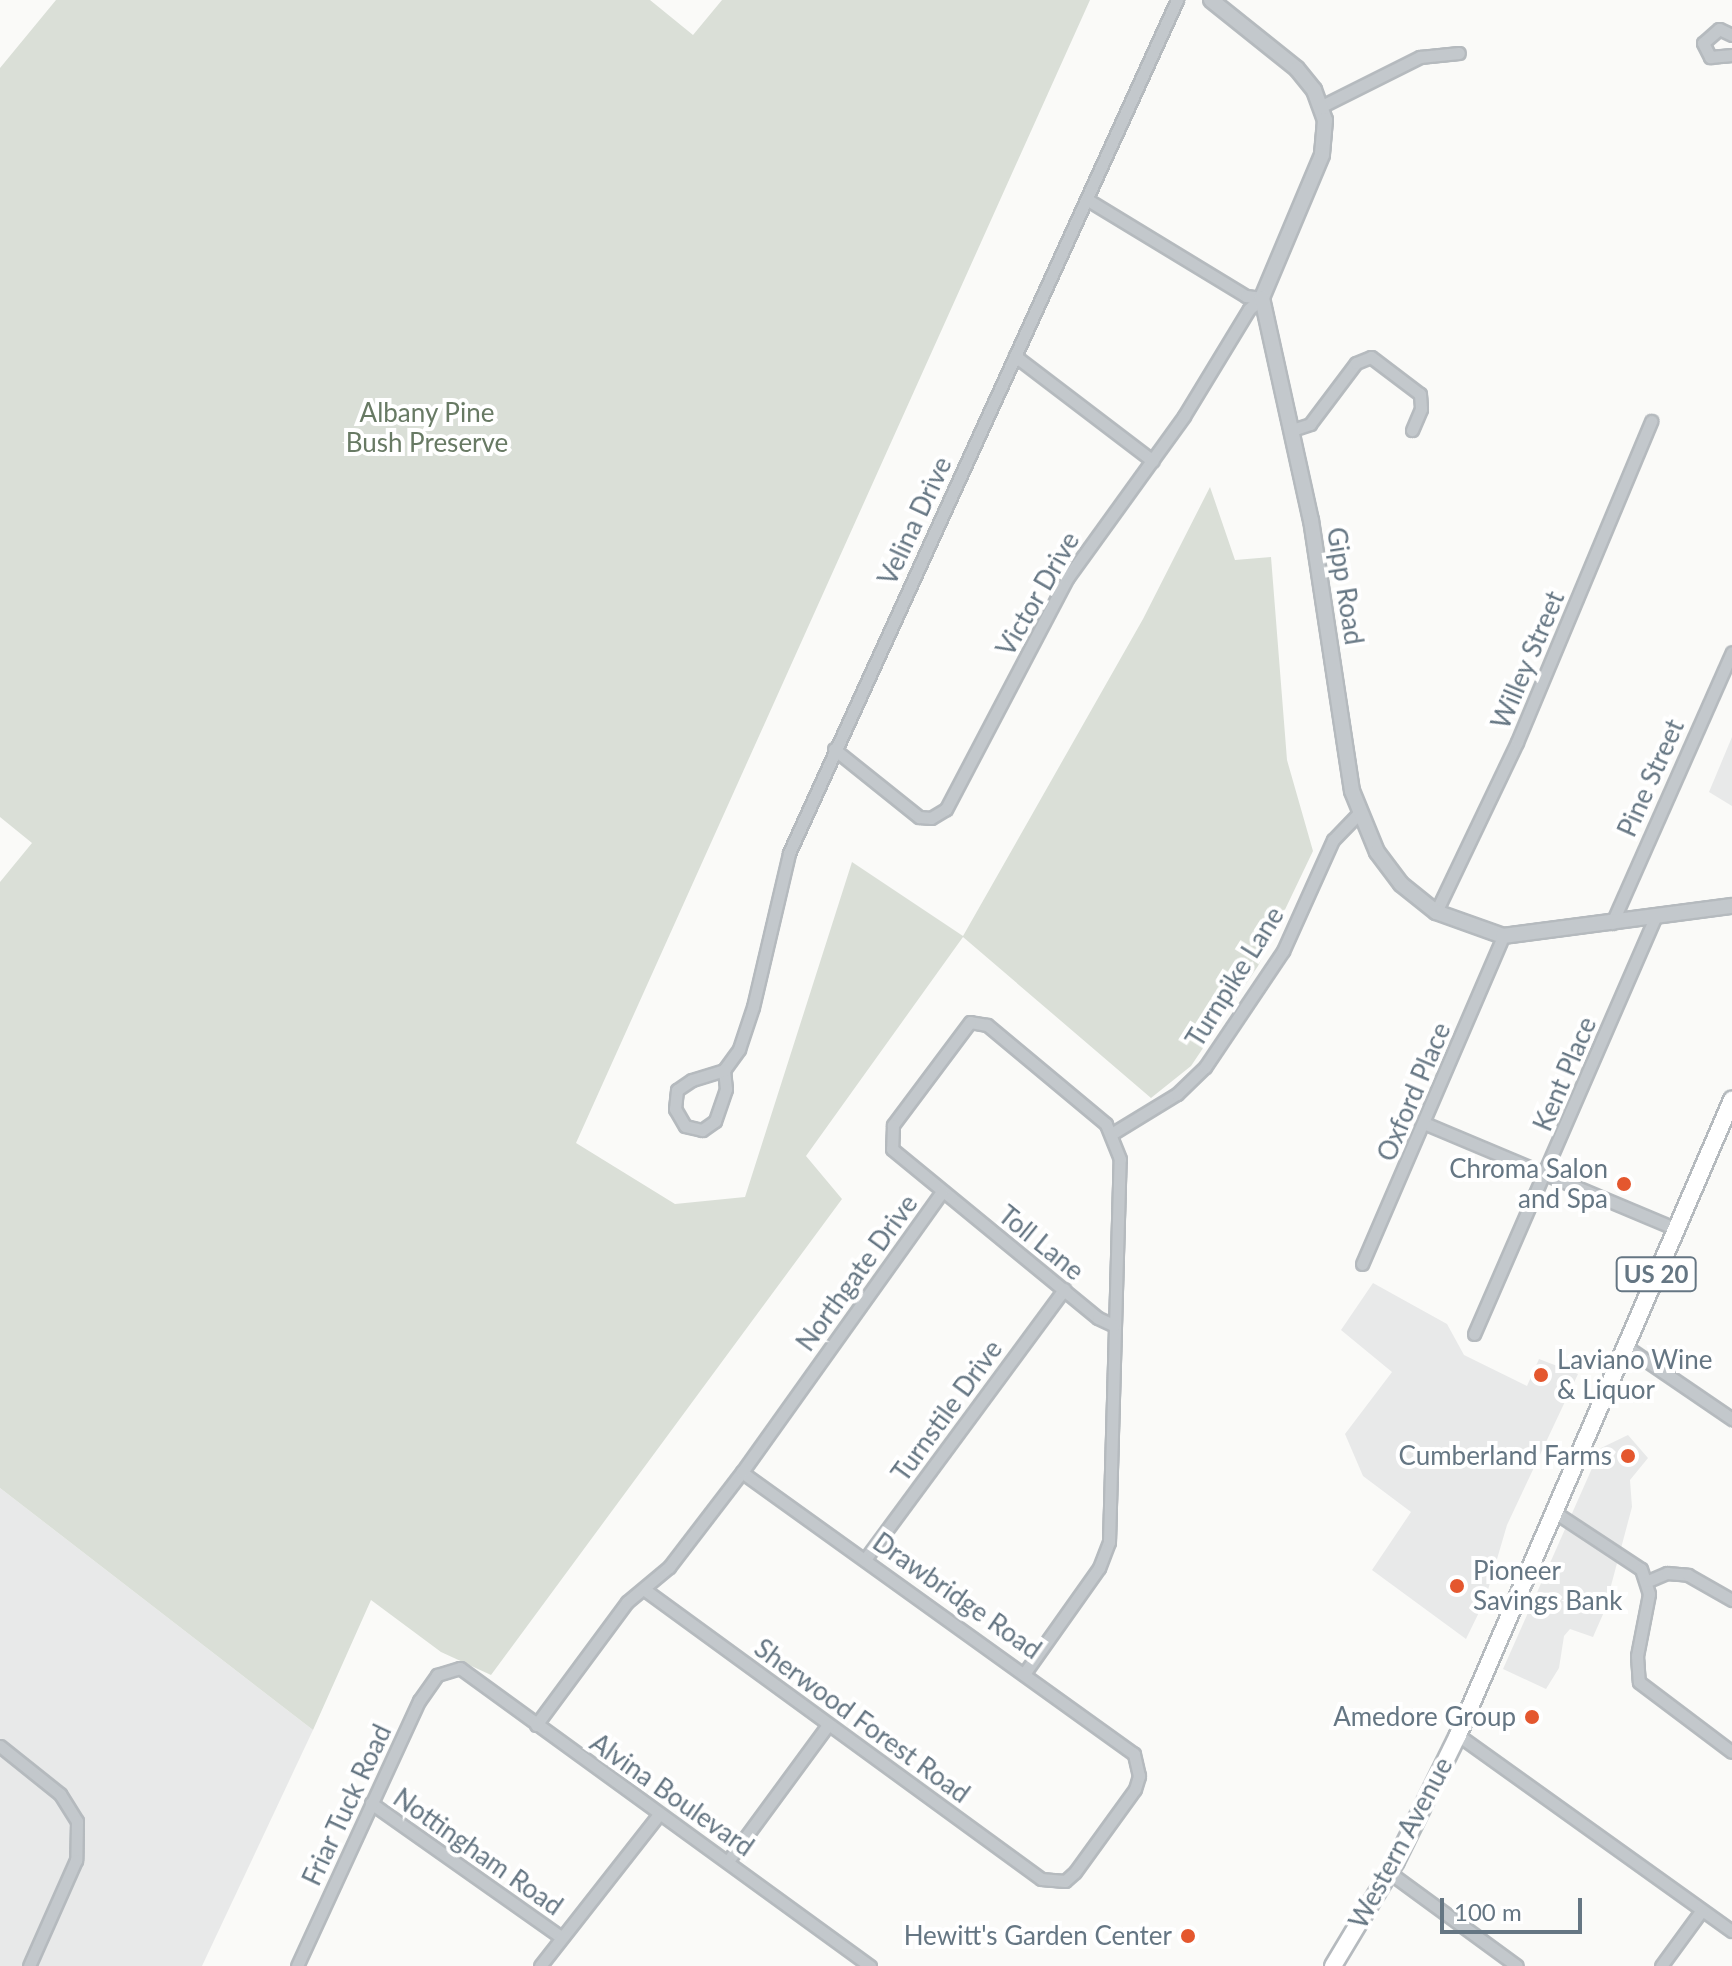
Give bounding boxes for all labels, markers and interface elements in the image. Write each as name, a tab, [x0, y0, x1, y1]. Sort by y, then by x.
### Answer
park label: Albany Pine Bush Preserve	[346, 397, 508, 458]
street label: Velina Drive	[872, 452, 958, 590]
street label: Gipp Road	[1320, 525, 1370, 647]
street label: Victor Drive	[990, 526, 1086, 662]
street label: Willey Street	[1485, 586, 1571, 734]
street label: Pine Street	[1611, 715, 1691, 841]
street label: Turnpike Lane	[1180, 901, 1290, 1053]
street label: Kent Place	[1527, 1012, 1603, 1136]
street label: Oxford Place	[1371, 1018, 1457, 1166]
place label: Chroma Salon and Spa	[1449, 1153, 1608, 1214]
marker: Chroma Salon and Spa	[1615, 1175, 1633, 1193]
street label: Northgate Drive	[790, 1189, 924, 1357]
street label: Toll Lane	[992, 1199, 1090, 1287]
road number: US 20	[1614, 1254, 1698, 1294]
street label: Turnstile Drive	[885, 1334, 1009, 1488]
place label: Laviano Wine & Liquor	[1557, 1344, 1713, 1406]
marker: Laviano Wine & Liquor	[1532, 1366, 1550, 1384]
place label: Cumberland Farms	[1399, 1440, 1612, 1472]
marker: Cumberland Farms	[1619, 1447, 1637, 1465]
street label: Drawbridge Road	[867, 1526, 1047, 1666]
place label: Pioneer Savings Bank	[1473, 1555, 1622, 1616]
marker: Pioneer Savings Bank	[1448, 1577, 1466, 1595]
street label: Sherwood Forest Road	[748, 1632, 976, 1810]
place label: Amedore Group	[1333, 1701, 1516, 1733]
marker: Amedore Group	[1523, 1708, 1541, 1726]
street label: Friar Tuck Road	[296, 1719, 398, 1891]
street label: Alvina Boulevard	[584, 1727, 760, 1863]
street label: Western Avenue	[1343, 1752, 1459, 1934]
street label: Nottingham Road	[387, 1782, 569, 1922]
scale bar	[1444, 1882, 1586, 1932]
text: 100 m	[1454, 1897, 1522, 1926]
place label: Hewitt's Garden Center	[904, 1920, 1172, 1952]
marker: Hewitt's Garden Center	[1179, 1927, 1197, 1945]

